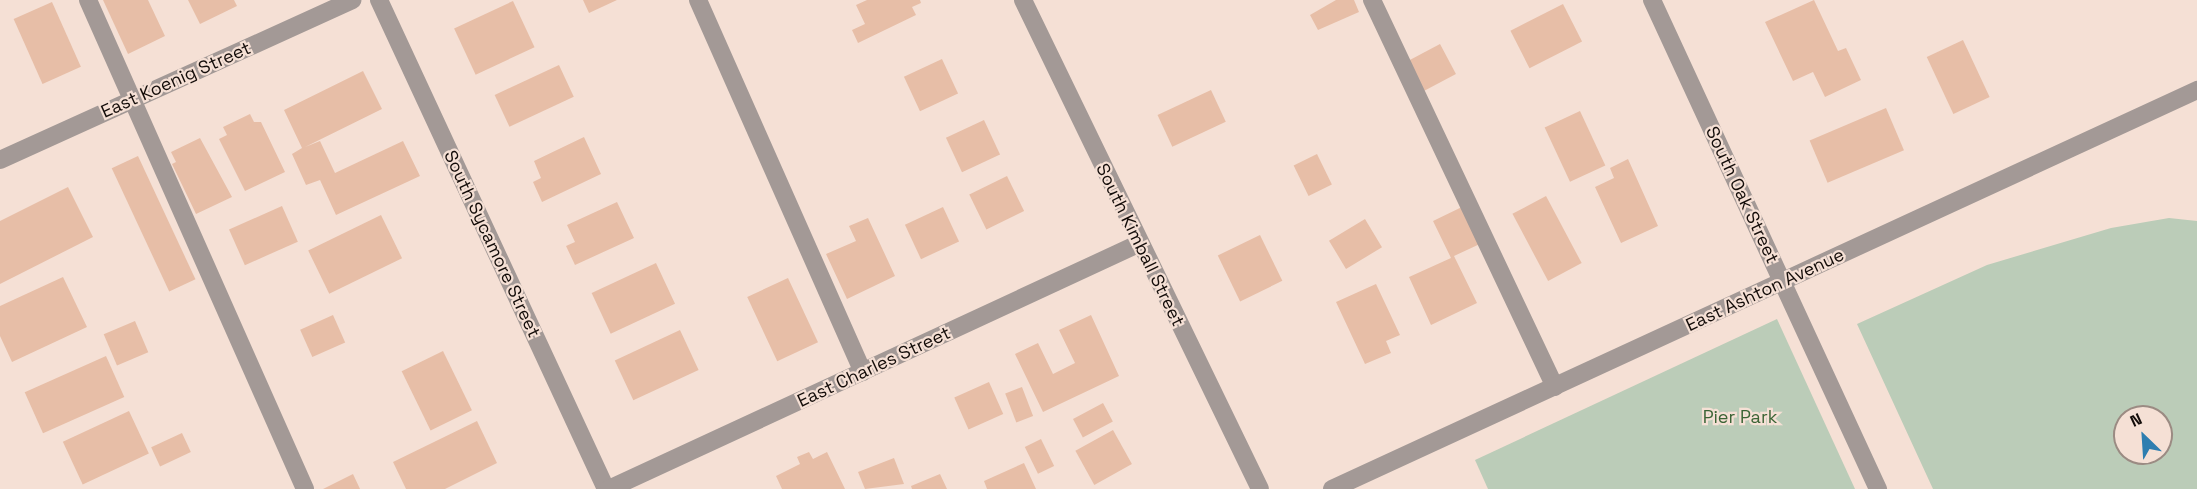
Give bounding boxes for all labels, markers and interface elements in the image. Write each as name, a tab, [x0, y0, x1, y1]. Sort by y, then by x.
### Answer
street label: East Koenig Street	[98, 37, 254, 123]
street label: South Oak Street	[1701, 123, 1783, 267]
street label: South Sycamore Street	[439, 147, 545, 341]
street label: South Kimball Street	[1091, 160, 1189, 330]
street label: East Ashton Avenue	[1682, 244, 1848, 336]
street label: East Charles Street	[794, 322, 954, 412]
north arrow	[2113, 405, 2173, 465]
park label: Pier Park	[1703, 406, 1777, 428]
text: N	[2127, 408, 2145, 432]

